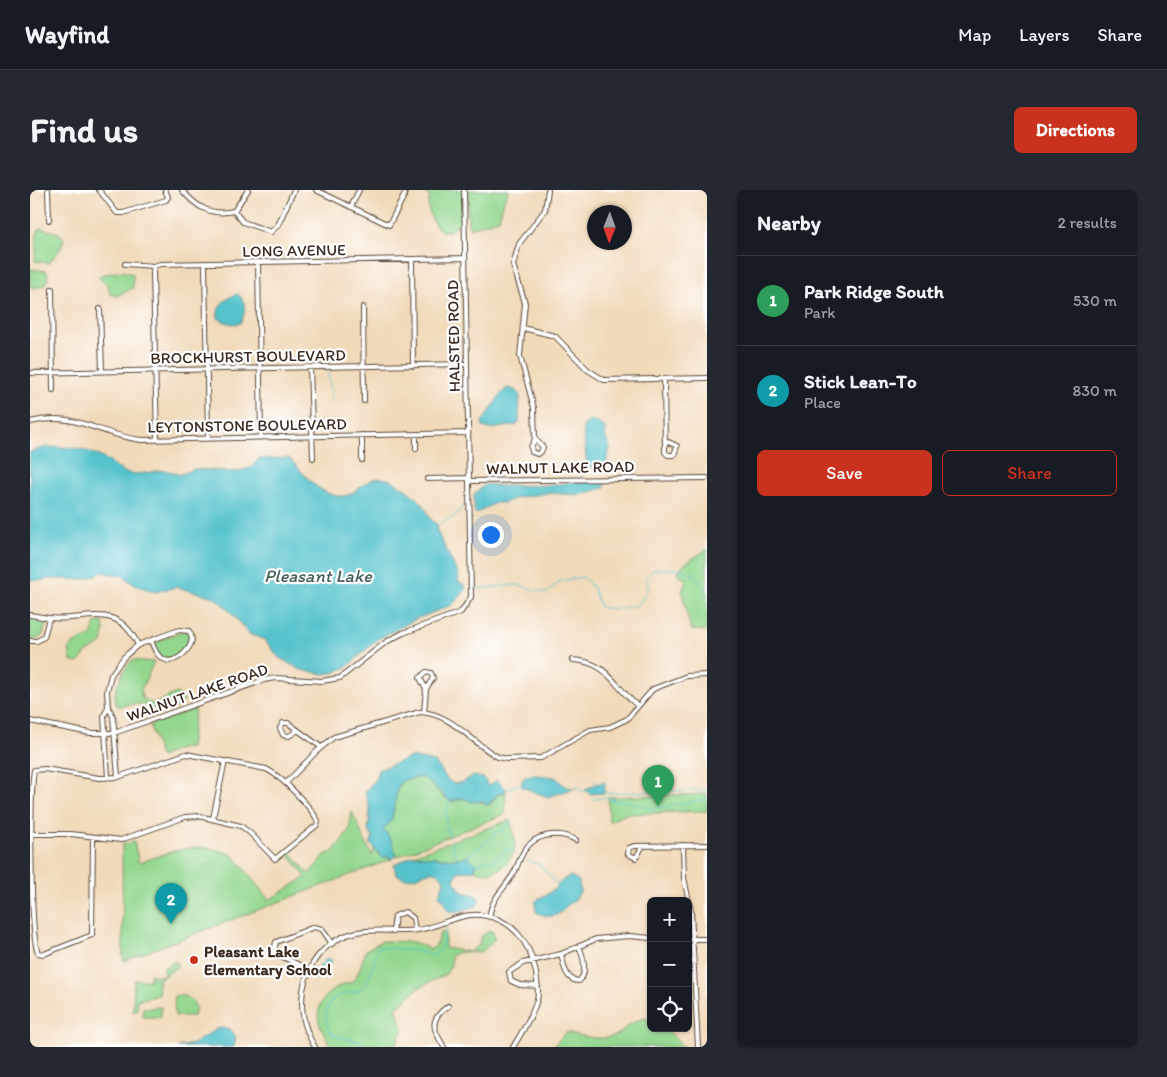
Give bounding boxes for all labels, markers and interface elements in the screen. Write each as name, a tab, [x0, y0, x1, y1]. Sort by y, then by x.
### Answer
text: Wayfind	[25, 20, 109, 49]
text: Map	[958, 24, 991, 46]
text: Layers	[1019, 24, 1069, 46]
text: Share	[1097, 24, 1142, 46]
button: Directions	[1014, 107, 1137, 153]
text: Find us	[30, 109, 138, 151]
north arrow	[587, 205, 632, 250]
text: Nearby	[757, 210, 821, 235]
text: 2 results	[1057, 213, 1117, 232]
street label: LONG AVENUE	[242, 240, 346, 261]
street label: HALSTED ROAD	[443, 279, 464, 392]
text: Park Ridge South	[804, 280, 944, 303]
text: 1	[769, 291, 777, 310]
text: 530 m	[1073, 291, 1117, 310]
text: Park	[804, 303, 835, 322]
street label: BROCKHURST BOULEVARD	[150, 345, 346, 368]
text: Stick Lean-To	[804, 370, 917, 393]
text: 2	[769, 381, 777, 400]
text: 830 m	[1073, 381, 1117, 400]
text: Place	[804, 393, 841, 412]
street label: LEYTONSTONE BOULEVARD	[147, 414, 347, 437]
button: Save	[757, 450, 932, 496]
button: Share	[942, 450, 1117, 496]
street label: WALNUT LAKE ROAD	[486, 457, 634, 478]
your location	[478, 522, 504, 548]
water label: Pleasant Lake	[264, 565, 373, 587]
street label: WALNUT LAKE ROAD	[124, 659, 270, 726]
pin: 1	[642, 765, 674, 806]
pin: 2	[155, 883, 187, 924]
map controls	[647, 897, 692, 1032]
button: +	[647, 897, 692, 942]
place label: Pleasant Lake Elementary School	[204, 942, 332, 980]
button: −	[647, 942, 692, 987]
marker: Pleasant Lake Elementary School	[188, 954, 200, 966]
button: locate	[647, 987, 692, 1032]

